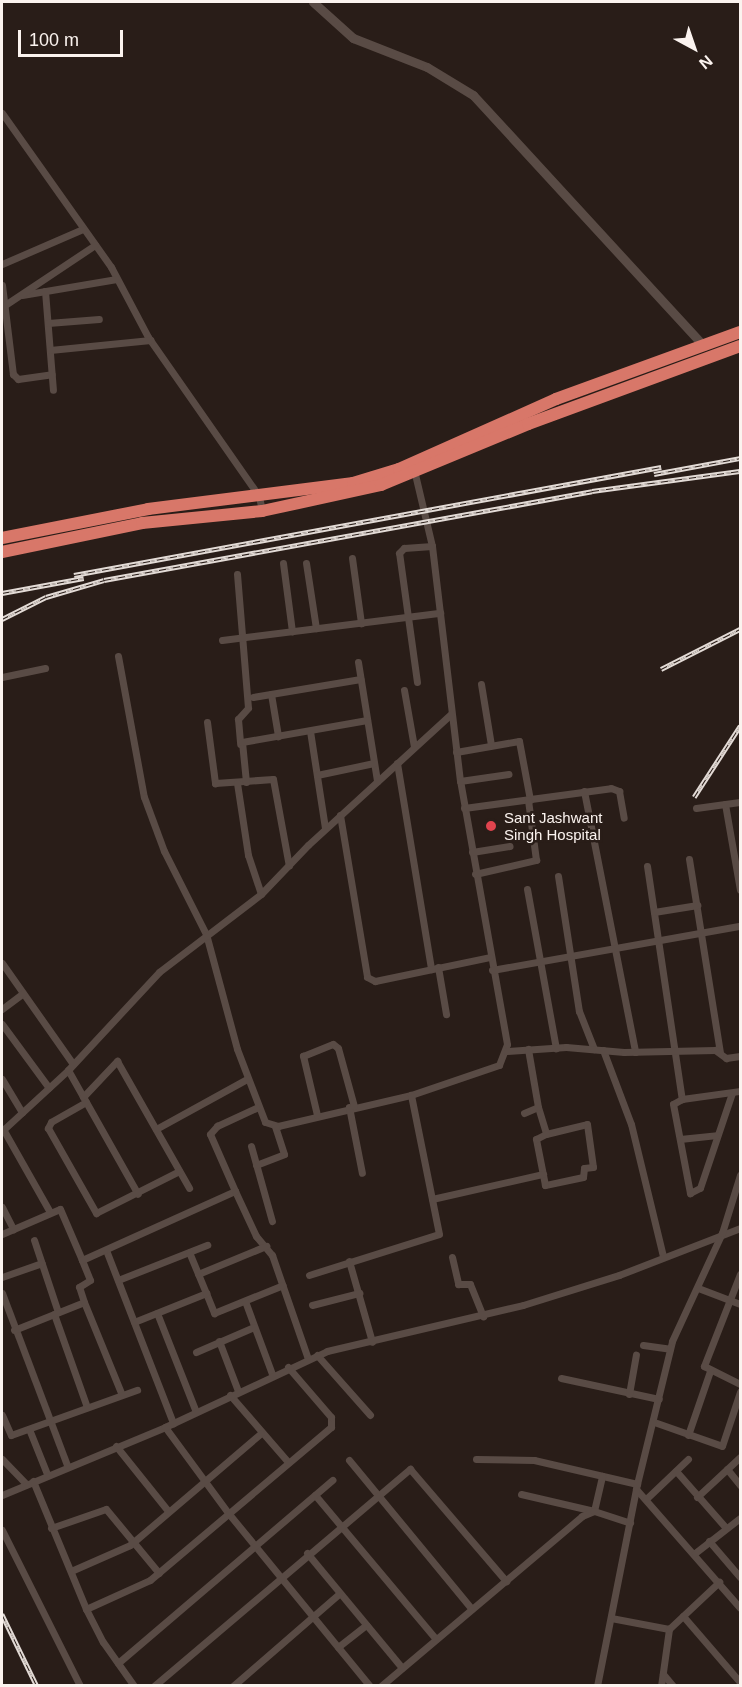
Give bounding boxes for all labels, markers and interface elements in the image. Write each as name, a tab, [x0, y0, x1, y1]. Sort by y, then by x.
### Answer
scale bar	[21, 18, 126, 56]
north arrow	[664, 18, 724, 78]
text: 100 m	[29, 30, 79, 50]
text: N	[696, 52, 716, 72]
place label: Sant Jashwant Singh Hospital	[504, 808, 602, 843]
marker: Sant Jashwant Singh Hospital	[482, 817, 500, 835]

